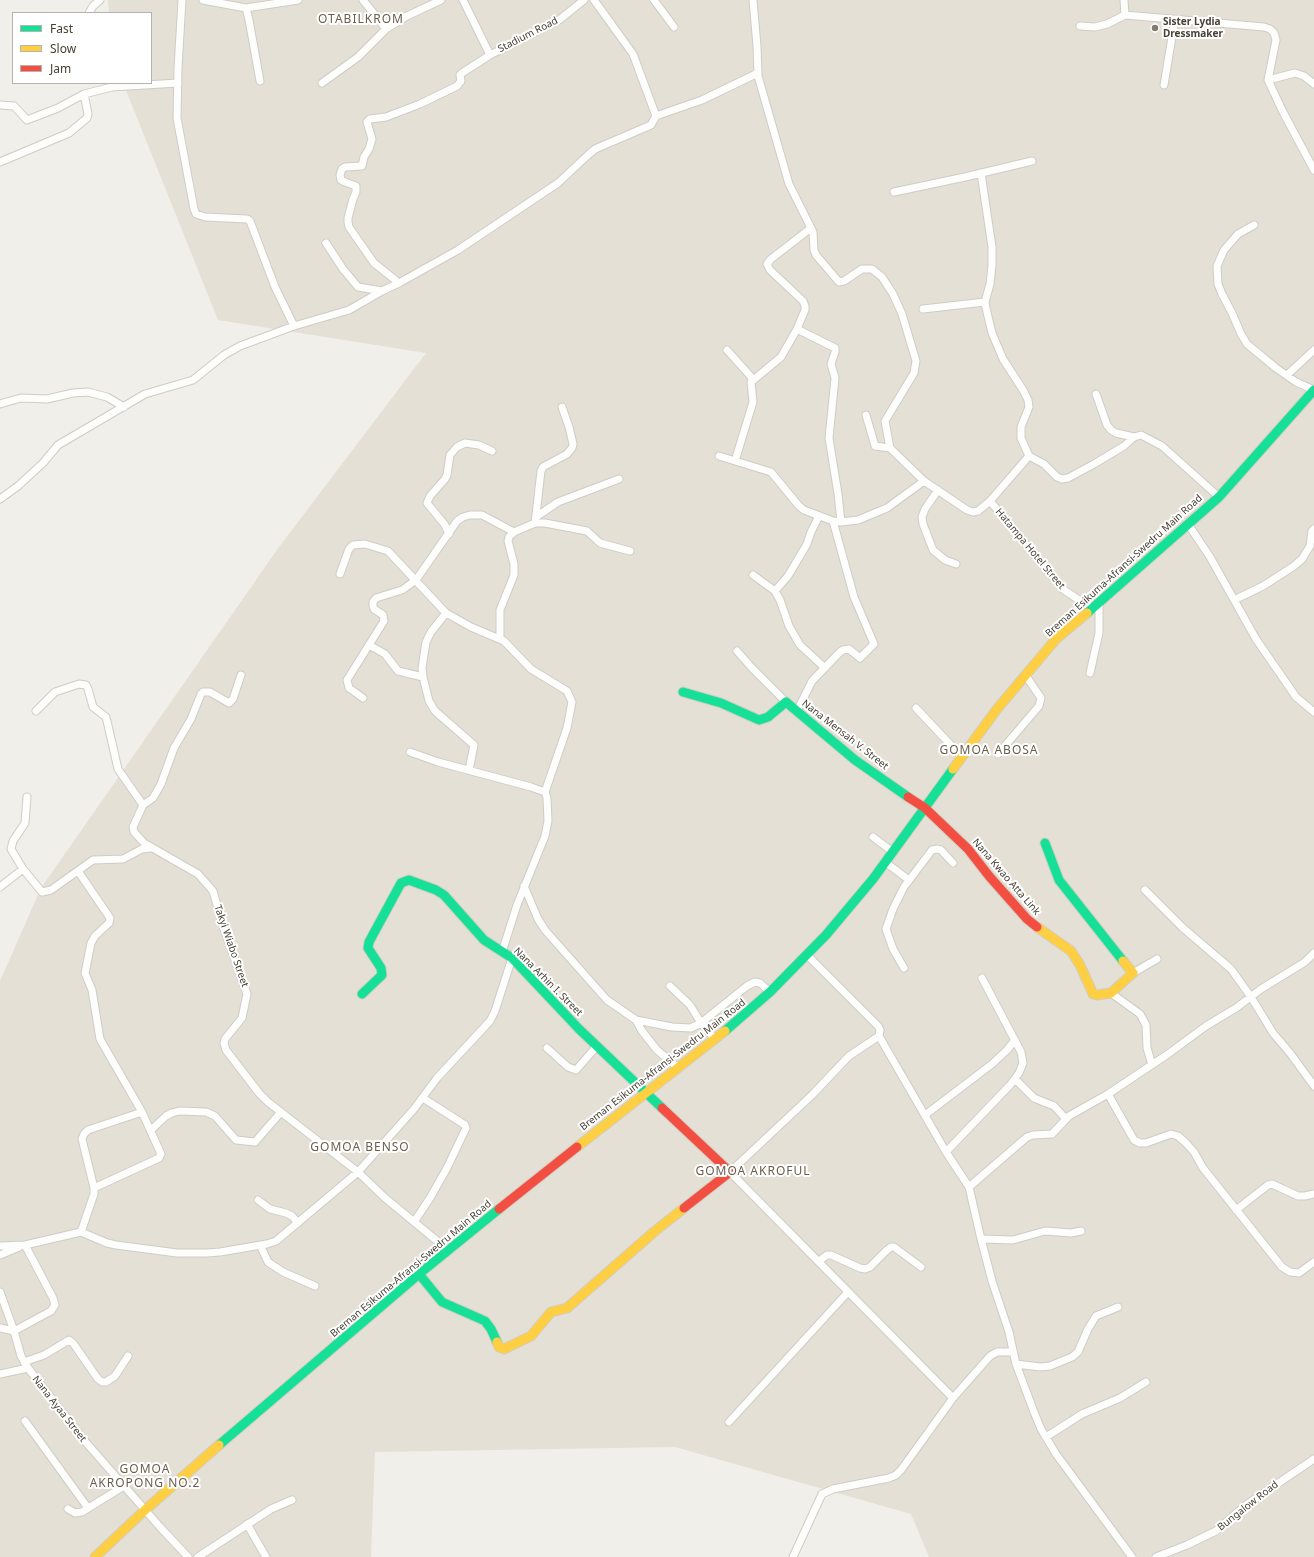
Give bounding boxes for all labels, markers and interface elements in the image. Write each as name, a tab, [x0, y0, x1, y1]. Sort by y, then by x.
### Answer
legend	[12, 12, 152, 84]
district label: OTABILKROM	[318, 13, 404, 27]
street label: Stadium Road	[496, 15, 560, 55]
place label: Sister Lydia Dressmaker	[1163, 16, 1223, 40]
text: Fast	[50, 20, 73, 37]
marker: Sister Lydia Dressmaker	[1150, 23, 1160, 33]
text: Slow	[50, 40, 76, 57]
text: Jam	[50, 60, 71, 77]
street label: Breman Esikuma-Afransi-Swedru Main Road	[1043, 492, 1205, 640]
street label: Hatampa Hotel Street	[993, 506, 1067, 592]
street label: Nana Mensah V. Street	[799, 698, 891, 772]
district label: GOMOA ABOSA	[939, 744, 1039, 758]
street label: Nana Kwao Atta Link	[970, 836, 1042, 918]
street label: Takyi Wiabo Street	[211, 903, 251, 989]
street label: Nana Arhin I. Street	[511, 945, 585, 1019]
street label: Breman Esikuma-Afransi-Swedru Main Road	[578, 997, 748, 1133]
district label: GOMOA BENSO	[310, 1141, 410, 1155]
district label: GOMOA AKROFUL	[695, 1165, 811, 1179]
street label: Breman Esikuma-Afransi-Swedru Main Road	[328, 1198, 494, 1340]
street label: Nana Ayaa Street	[29, 1373, 89, 1445]
district label: GOMOA AKROPONG NO.2	[90, 1463, 200, 1491]
street label: Bungalow Road	[1215, 1479, 1281, 1533]

